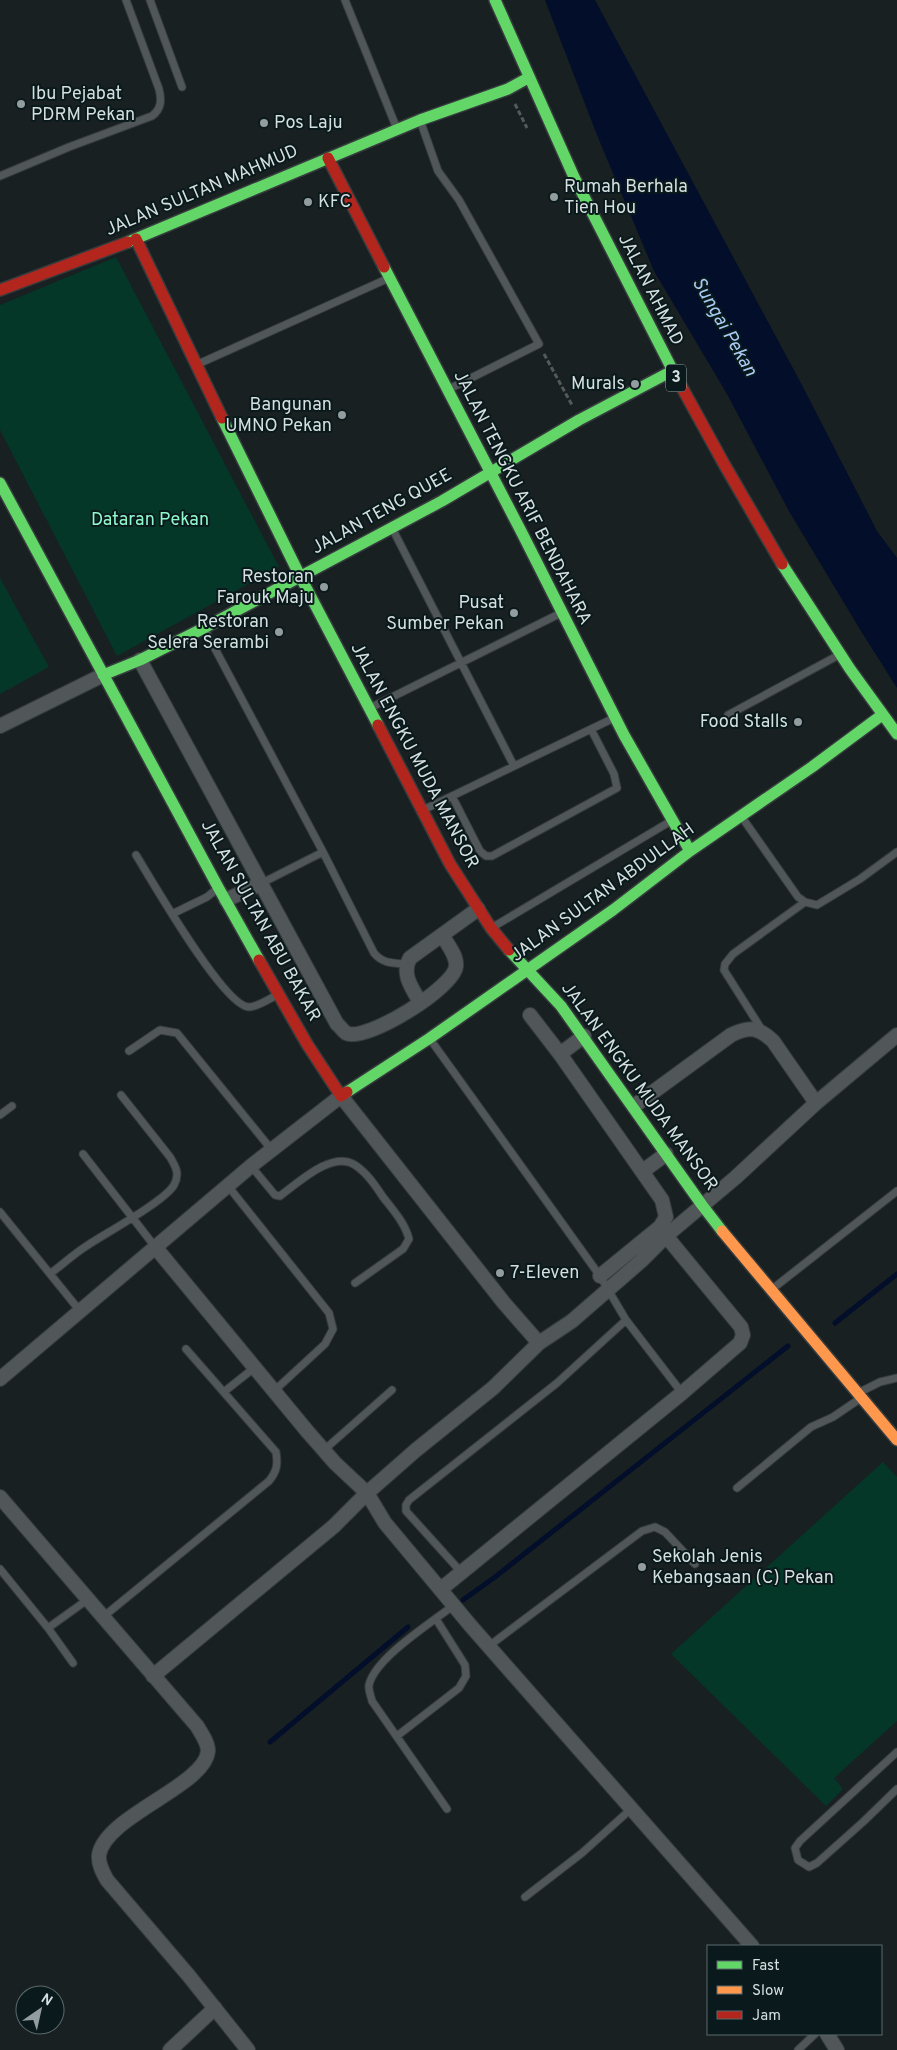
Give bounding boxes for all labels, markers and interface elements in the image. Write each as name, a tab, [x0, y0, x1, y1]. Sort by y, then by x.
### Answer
place label: Ibu Pejabat PDRM Pekan	[31, 83, 135, 127]
marker: Ibu Pejabat PDRM Pekan	[15, 98, 27, 110]
place label: Pos Laju	[274, 112, 343, 135]
marker: Pos Laju	[258, 117, 270, 129]
street label: JALAN SULTAN MAHMUD	[102, 140, 302, 242]
place label: Rumah Berhala Tien Hou	[564, 176, 688, 220]
place label: KFC	[318, 191, 351, 214]
marker: Rumah Berhala Tien Hou	[548, 191, 560, 203]
marker: KFC	[302, 196, 314, 208]
street label: JALAN AHMAD	[612, 230, 688, 350]
water label: Sungai Pekan	[686, 273, 762, 382]
road number: 3	[666, 364, 686, 392]
street label: JALAN TENGKU ARIF BENDAHARA	[448, 367, 596, 629]
place label: Murals	[571, 373, 625, 396]
marker: Murals	[629, 378, 641, 390]
place label: Bangunan UMNO Pekan	[225, 394, 332, 438]
marker: Bangunan UMNO Pekan	[336, 409, 348, 421]
street label: JALAN TENG QUEE	[308, 464, 456, 560]
park label: Dataran Pekan	[91, 509, 209, 532]
place label: Restoran Farouk Maju	[216, 566, 314, 610]
marker: Restoran Farouk Maju	[318, 581, 330, 593]
place label: Pusat Sumber Pekan	[386, 592, 504, 636]
marker: Pusat Sumber Pekan	[508, 607, 520, 619]
place label: Restoran Selera Serambi	[147, 611, 269, 655]
marker: Restoran Selera Serambi	[273, 626, 285, 638]
street label: JALAN ENGKU MUDA MANSOR	[345, 639, 483, 873]
place label: Food Stalls	[700, 711, 788, 734]
marker: Food Stalls	[792, 716, 804, 728]
street label: JALAN SULTAN ABU BAKAR	[195, 816, 325, 1026]
street label: JALAN SULTAN ABDULLAH	[507, 819, 699, 967]
street label: JALAN ENGKU MUDA MANSOR	[555, 978, 723, 1196]
place label: 7-Eleven	[510, 1262, 579, 1285]
marker: 7-Eleven	[494, 1267, 506, 1279]
place label: Sekolah Jenis Kebangsaan (C) Pekan	[652, 1546, 834, 1590]
marker: Sekolah Jenis Kebangsaan (C) Pekan	[636, 1561, 648, 1573]
legend	[707, 1945, 882, 2035]
text: Fast	[752, 1957, 780, 1976]
text: Slow	[752, 1982, 784, 2001]
north arrow	[15, 1985, 65, 2035]
text: N	[38, 1991, 55, 2010]
text: Jam	[752, 2007, 781, 2026]

